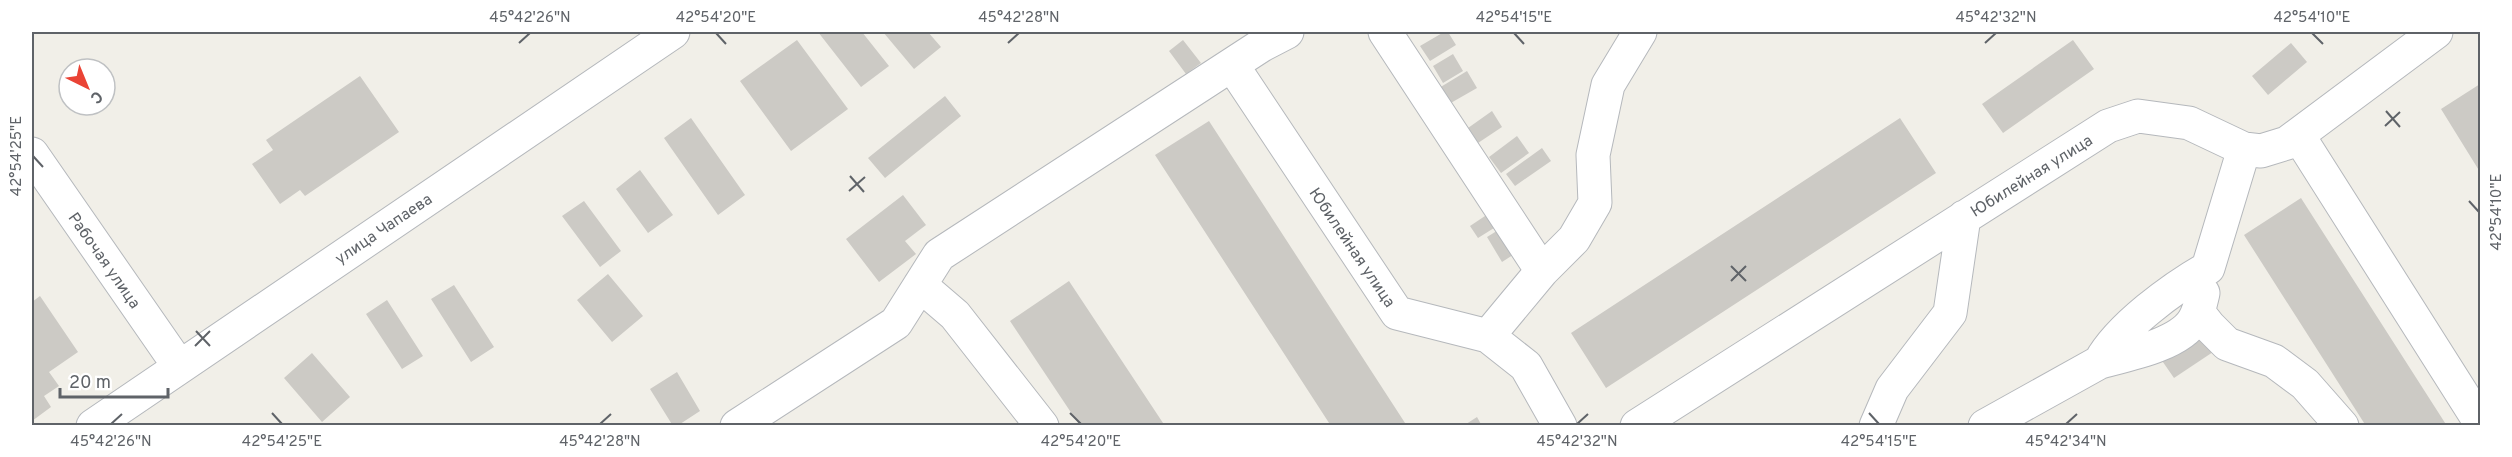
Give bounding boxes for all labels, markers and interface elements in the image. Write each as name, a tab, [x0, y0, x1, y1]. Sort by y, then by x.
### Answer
text: 45°42'26"N	[489, 9, 571, 28]
text: 42°54'20"E	[676, 9, 756, 28]
text: 45°42'28"N	[978, 9, 1060, 28]
text: 42°54'15"E	[1476, 9, 1552, 28]
text: 45°42'32"N	[1955, 9, 2037, 28]
text: 42°54'10"E	[2273, 9, 2351, 28]
north arrow	[57, 57, 117, 117]
text: С	[85, 86, 106, 107]
text: 42°54'25"E	[8, 116, 27, 196]
street label: Юбилейная улица	[1967, 131, 2097, 222]
text: 42°54'10"E	[2488, 173, 2507, 251]
street label: Юбилейная улица	[1304, 184, 1399, 312]
street label: улица Чапаева	[332, 190, 436, 269]
street label: Рабочая улица	[63, 209, 144, 313]
scale bar	[60, 361, 168, 399]
text: 20 m	[69, 372, 111, 395]
text: 45°42'26"N	[70, 433, 152, 452]
text: 42°54'25"E	[242, 433, 322, 452]
text: 45°42'28"N	[559, 433, 641, 452]
text: 42°54'20"E	[1041, 433, 1121, 452]
text: 45°42'32"N	[1536, 433, 1618, 452]
text: 42°54'15"E	[1841, 433, 1917, 452]
text: 45°42'34"N	[2025, 433, 2107, 452]

